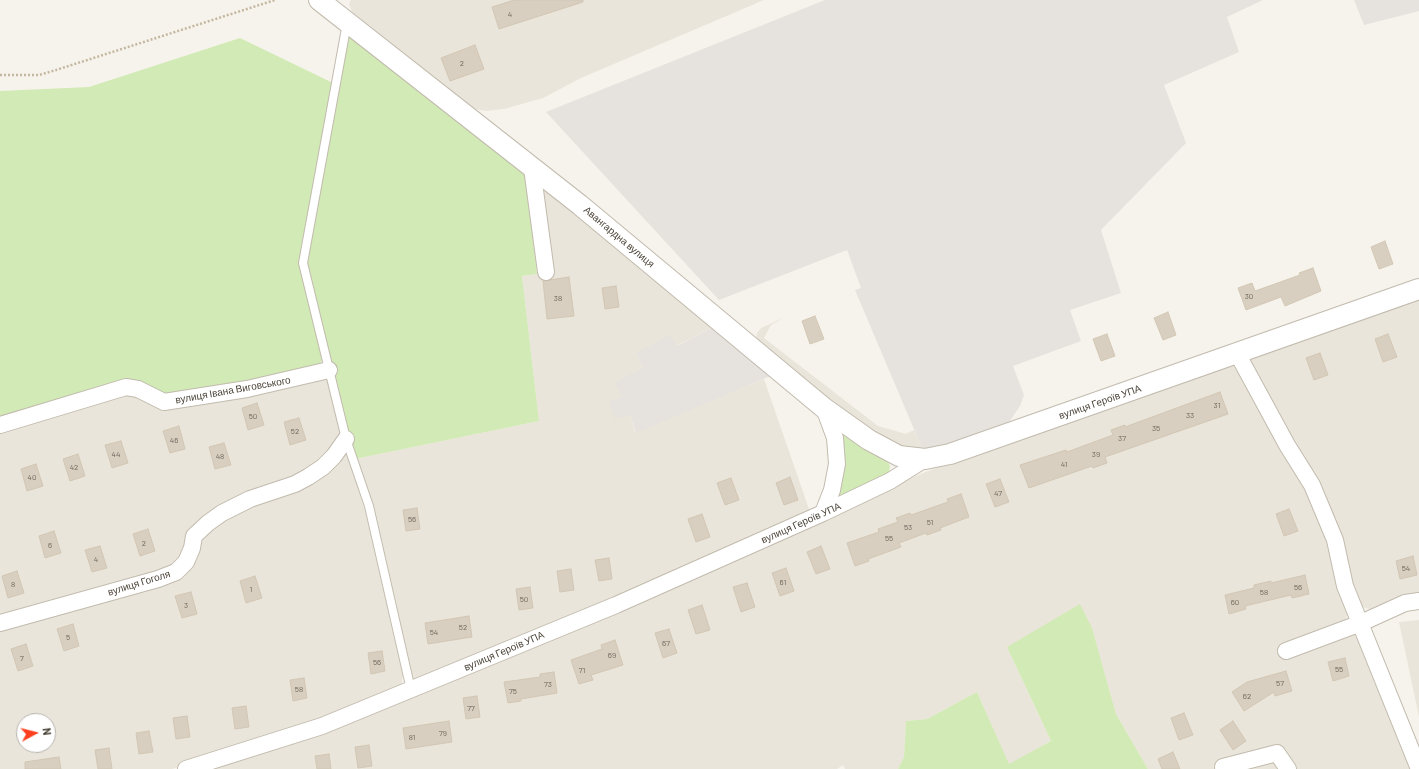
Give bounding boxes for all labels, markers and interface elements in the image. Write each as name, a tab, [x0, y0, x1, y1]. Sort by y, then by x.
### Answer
house number: 4	[508, 9, 512, 19]
house number: 2	[460, 58, 464, 68]
street label: Авангардна вулиця	[581, 204, 657, 270]
house number: 30	[1245, 291, 1253, 301]
house number: 38	[554, 293, 562, 303]
street label: вулиця Івана Виговського	[174, 374, 292, 406]
street label: вулиця Героїв УПА	[1057, 382, 1143, 422]
house number: 31	[1214, 400, 1220, 410]
house number: 33	[1186, 410, 1194, 420]
house number: 50	[249, 411, 257, 421]
house number: 35	[1152, 423, 1160, 433]
house number: 52	[291, 426, 299, 436]
house number: 37	[1118, 433, 1126, 443]
house number: 46	[170, 435, 178, 445]
house number: 44	[112, 449, 120, 459]
house number: 39	[1092, 449, 1100, 459]
house number: 48	[216, 451, 224, 461]
house number: 41	[1061, 459, 1067, 469]
house number: 42	[70, 462, 78, 472]
house number: 40	[28, 472, 36, 482]
house number: 47	[994, 488, 1002, 498]
street label: вулиця Героїв УПА	[759, 500, 843, 546]
house number: 56	[408, 514, 416, 524]
house number: 51	[927, 517, 933, 527]
house number: 53	[904, 522, 912, 532]
house number: 55	[885, 533, 893, 543]
house number: 2	[142, 538, 146, 548]
house number: 6	[48, 540, 52, 550]
house number: 4	[94, 554, 98, 564]
house number: 54	[1402, 563, 1410, 573]
street label: вулиця Гоголя	[106, 568, 172, 598]
house number: 61	[780, 577, 786, 587]
house number: 8	[11, 579, 15, 589]
house number: 56	[1294, 582, 1302, 592]
house number: 1	[250, 584, 252, 594]
house number: 58	[1260, 587, 1268, 597]
house number: 50	[520, 594, 528, 604]
house number: 60	[1231, 597, 1239, 607]
house number: 3	[184, 600, 188, 610]
house number: 52	[459, 622, 467, 632]
house number: 54	[430, 627, 438, 637]
street label: вулиця Героїв УПА	[462, 629, 546, 673]
house number: 5	[66, 632, 70, 642]
house number: 67	[662, 638, 670, 648]
house number: 69	[608, 650, 616, 660]
house number: 7	[20, 653, 24, 663]
house number: 56	[373, 657, 381, 667]
house number: 55	[1335, 664, 1343, 674]
house number: 71	[579, 665, 585, 675]
house number: 57	[1276, 678, 1284, 688]
house number: 73	[544, 679, 552, 689]
house number: 58	[295, 684, 303, 694]
house number: 75	[509, 686, 517, 696]
house number: 62	[1243, 691, 1251, 701]
house number: 77	[467, 703, 475, 713]
north arrow	[16, 713, 56, 753]
text: N	[41, 727, 54, 736]
house number: 79	[439, 728, 447, 738]
house number: 81	[409, 732, 415, 742]

